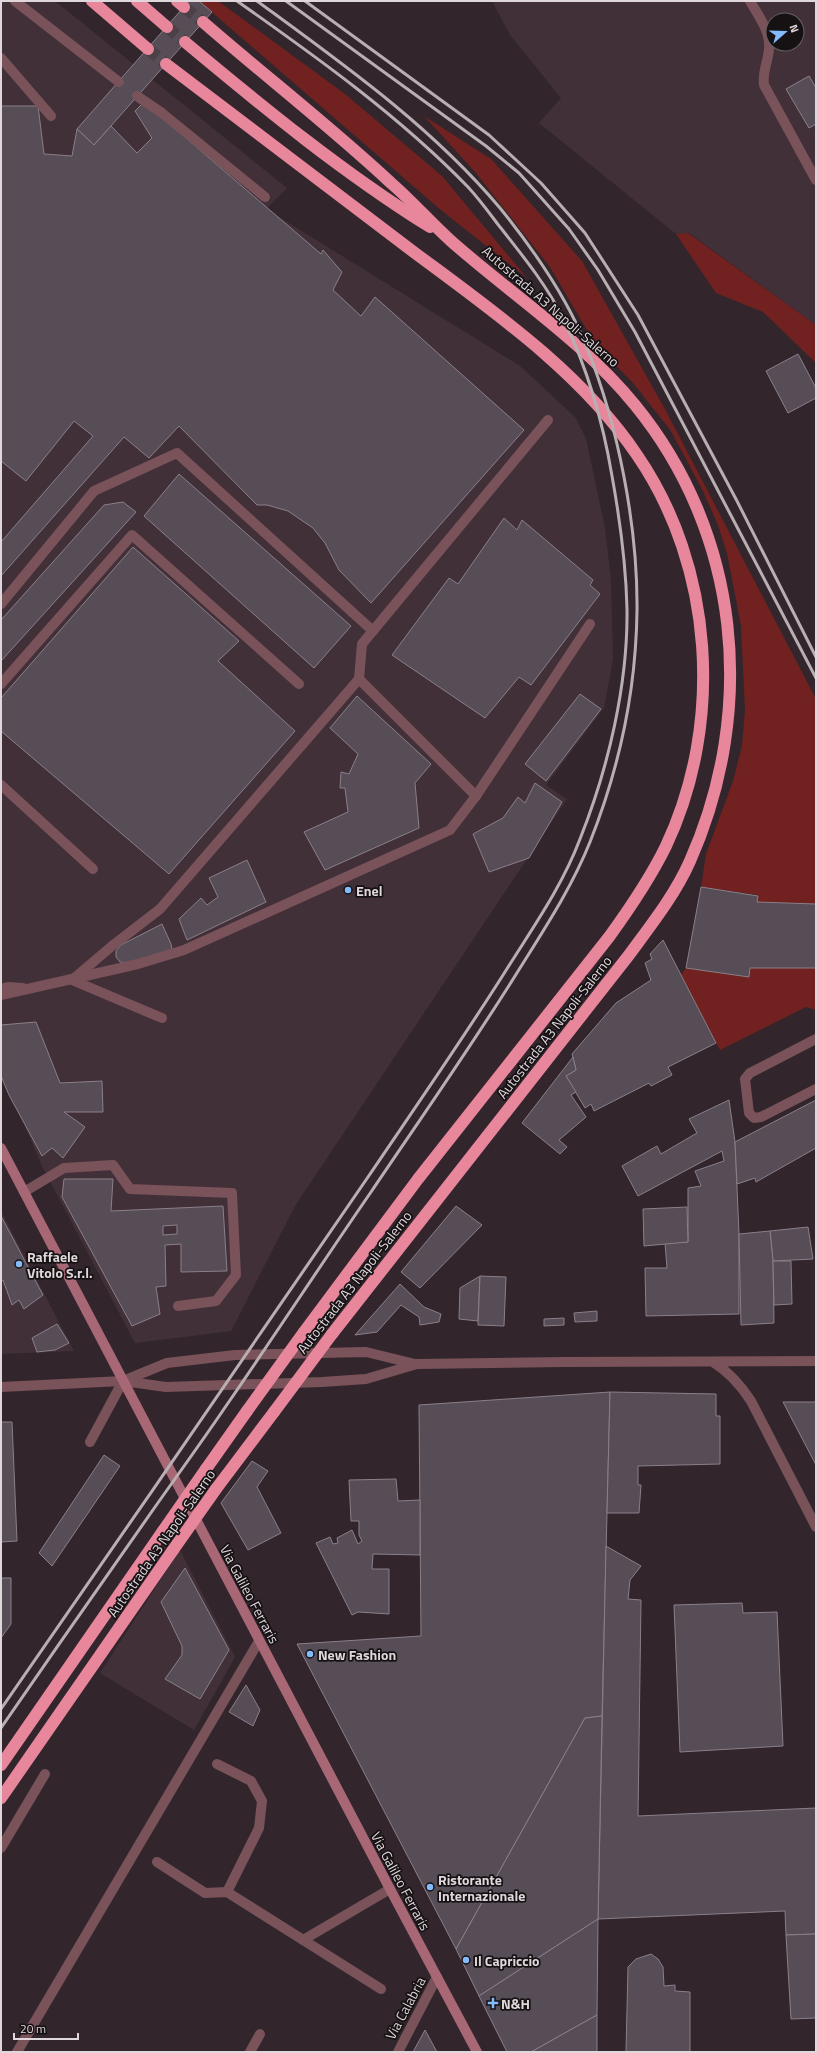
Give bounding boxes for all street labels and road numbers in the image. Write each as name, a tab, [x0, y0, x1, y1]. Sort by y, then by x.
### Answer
street label: Autostrada A3 Napoli-Salerno	[478, 240, 624, 372]
street label: Autostrada A3 Napoli-Salerno	[492, 951, 616, 1103]
street label: Autostrada A3 Napoli-Salerno	[292, 1206, 416, 1358]
street label: Autostrada A3 Napoli-Salerno	[102, 1465, 220, 1621]
street label: Via Galileo Ferraris	[215, 1541, 285, 1647]
street label: Via Galileo Ferraris	[366, 1828, 436, 1934]
street label: Via Calabria	[380, 1973, 430, 2043]

